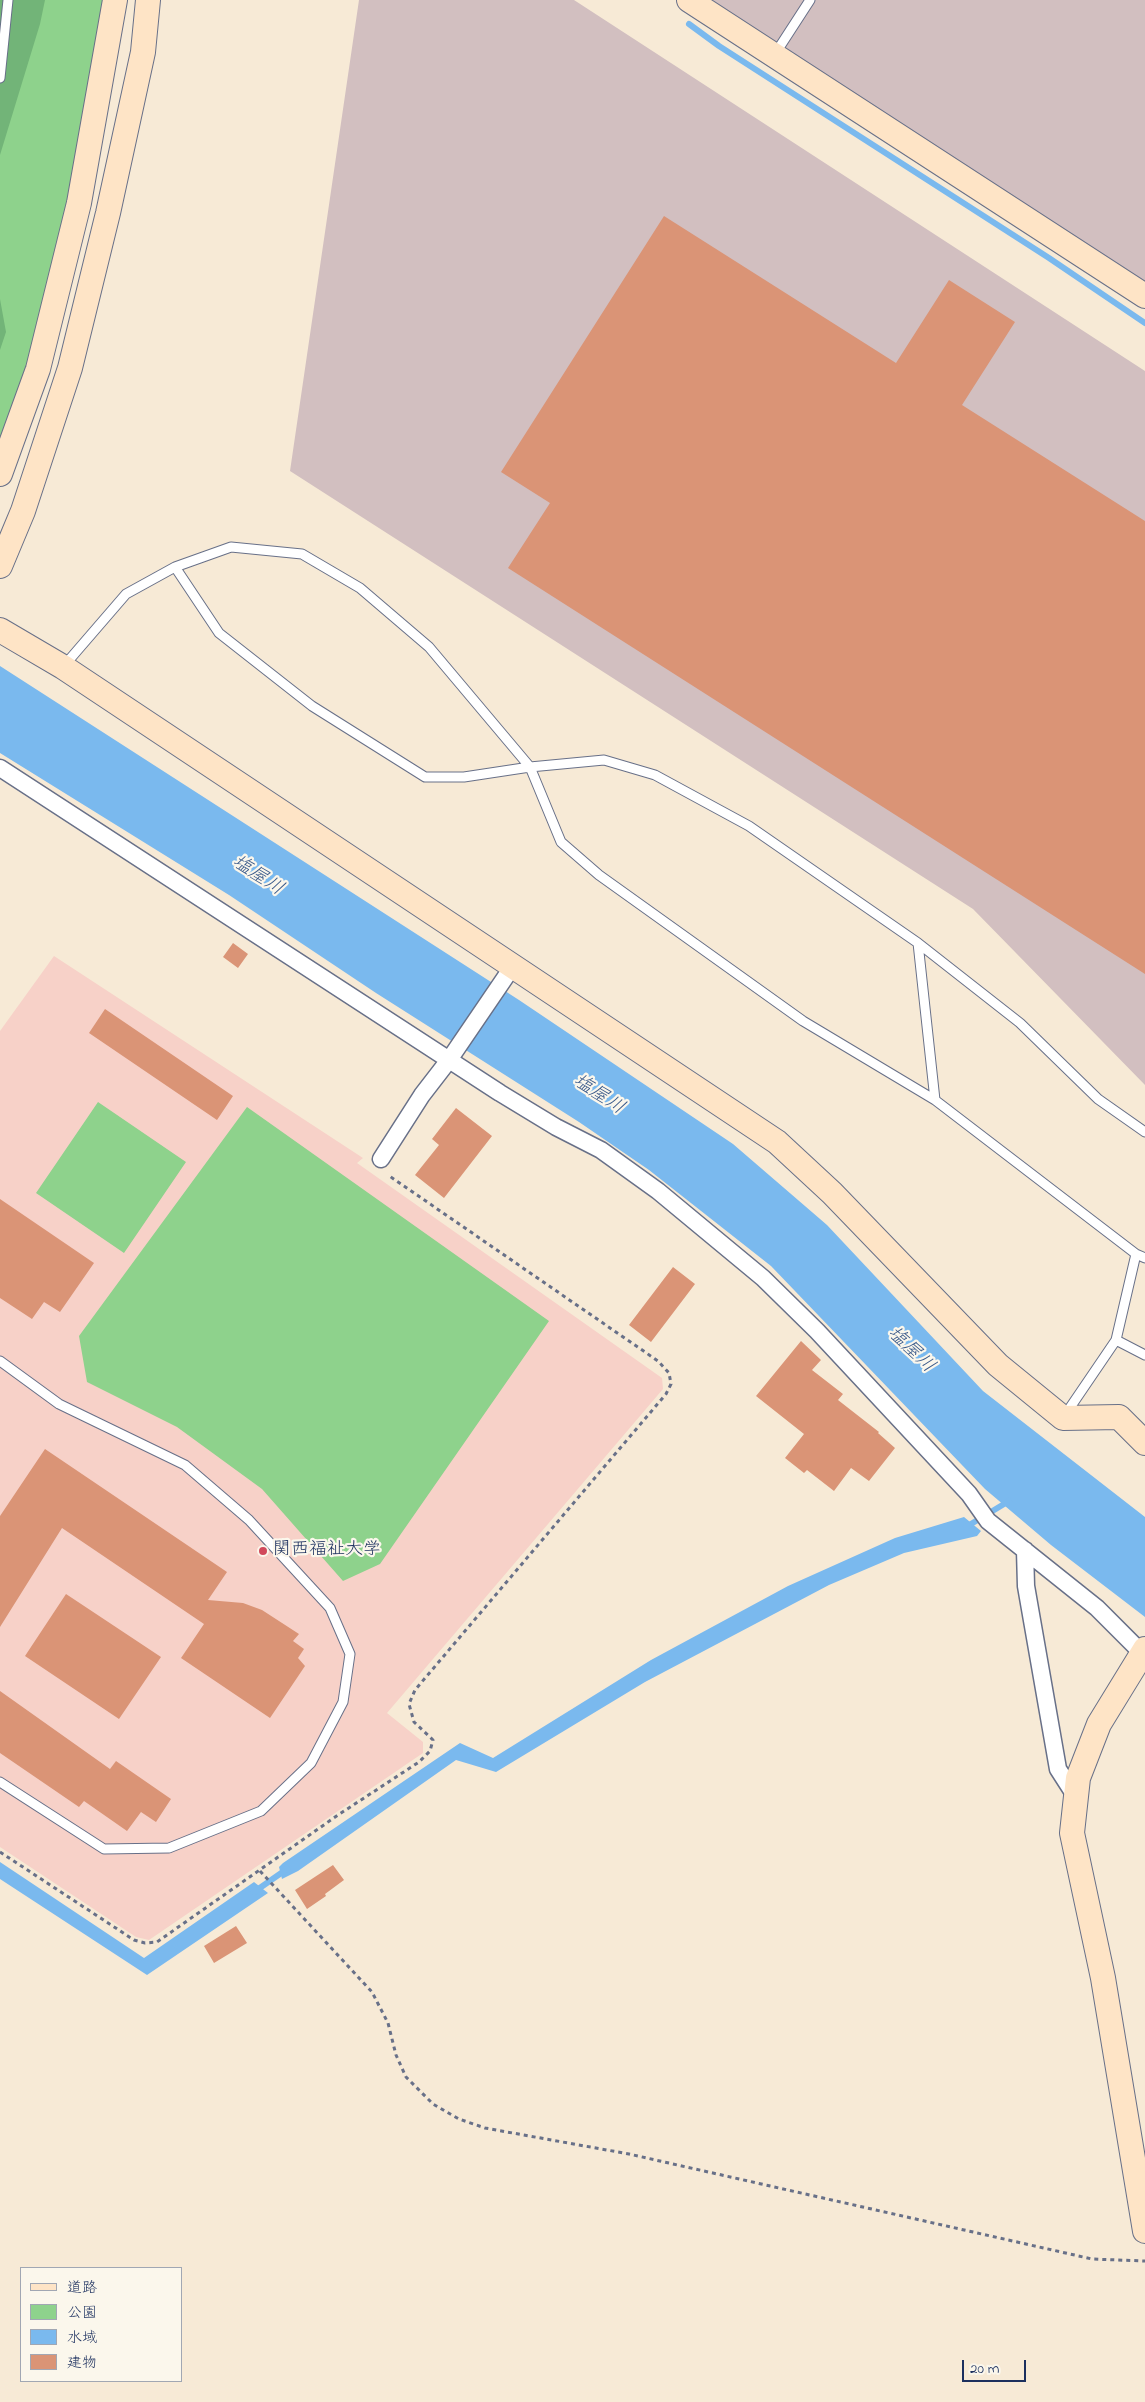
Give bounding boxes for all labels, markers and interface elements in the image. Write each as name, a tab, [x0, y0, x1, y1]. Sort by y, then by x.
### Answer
water label: 塩屋川	[227, 852, 287, 902]
water label: 塩屋川	[568, 1071, 628, 1121]
water label: 塩屋川	[882, 1323, 938, 1379]
place label: 関西福祉大学	[273, 1540, 381, 1562]
marker: 関西福祉大学	[257, 1545, 269, 1557]
legend	[20, 2267, 182, 2382]
text: 道路	[67, 2277, 97, 2299]
text: 公園	[67, 2302, 97, 2324]
text: 水域	[67, 2327, 97, 2349]
scale bar	[965, 2350, 1029, 2382]
text: 建物	[67, 2352, 97, 2374]
text: 20 m	[970, 2358, 999, 2380]

